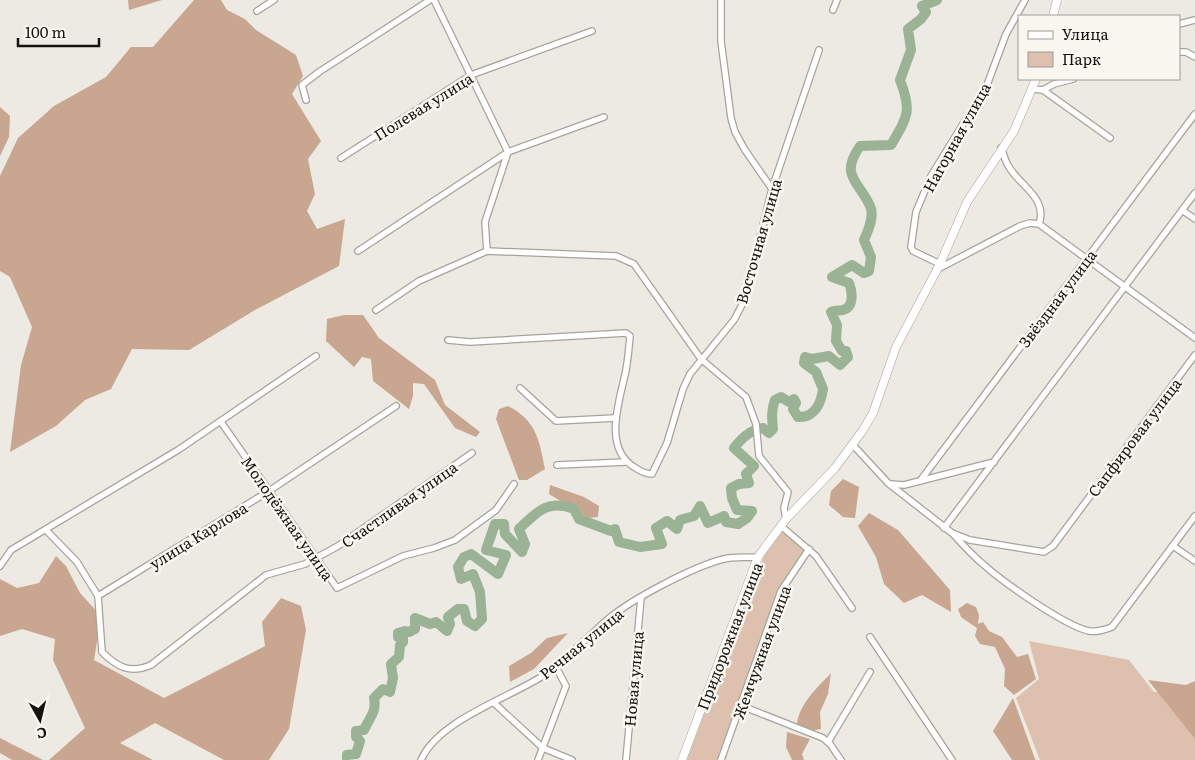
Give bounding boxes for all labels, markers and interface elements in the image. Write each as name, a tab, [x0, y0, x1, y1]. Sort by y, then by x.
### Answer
scale bar	[18, 15, 99, 47]
legend	[1018, 15, 1180, 80]
text: 100 m	[25, 20, 66, 43]
text: Улица	[1062, 22, 1110, 45]
text: Парк	[1062, 47, 1101, 70]
street label: Полевая улица	[369, 66, 478, 146]
street label: Нагорная улица	[916, 77, 996, 196]
street label: Восточная улица	[729, 175, 787, 306]
street label: Звёздная улица	[1012, 243, 1102, 352]
street label: Сапфировая улица	[1082, 372, 1187, 501]
street label: Молодёжная улица	[236, 451, 340, 586]
street label: Счастливая улица	[336, 455, 463, 553]
street label: улица Карлова	[145, 495, 252, 574]
street label: Придорожная улица	[690, 558, 768, 713]
street label: Жемчужная улица	[726, 581, 796, 722]
street label: Речная улица	[534, 601, 629, 684]
street label: Новая улица	[617, 629, 649, 728]
north arrow	[15, 695, 65, 745]
text: С	[36, 723, 48, 744]

